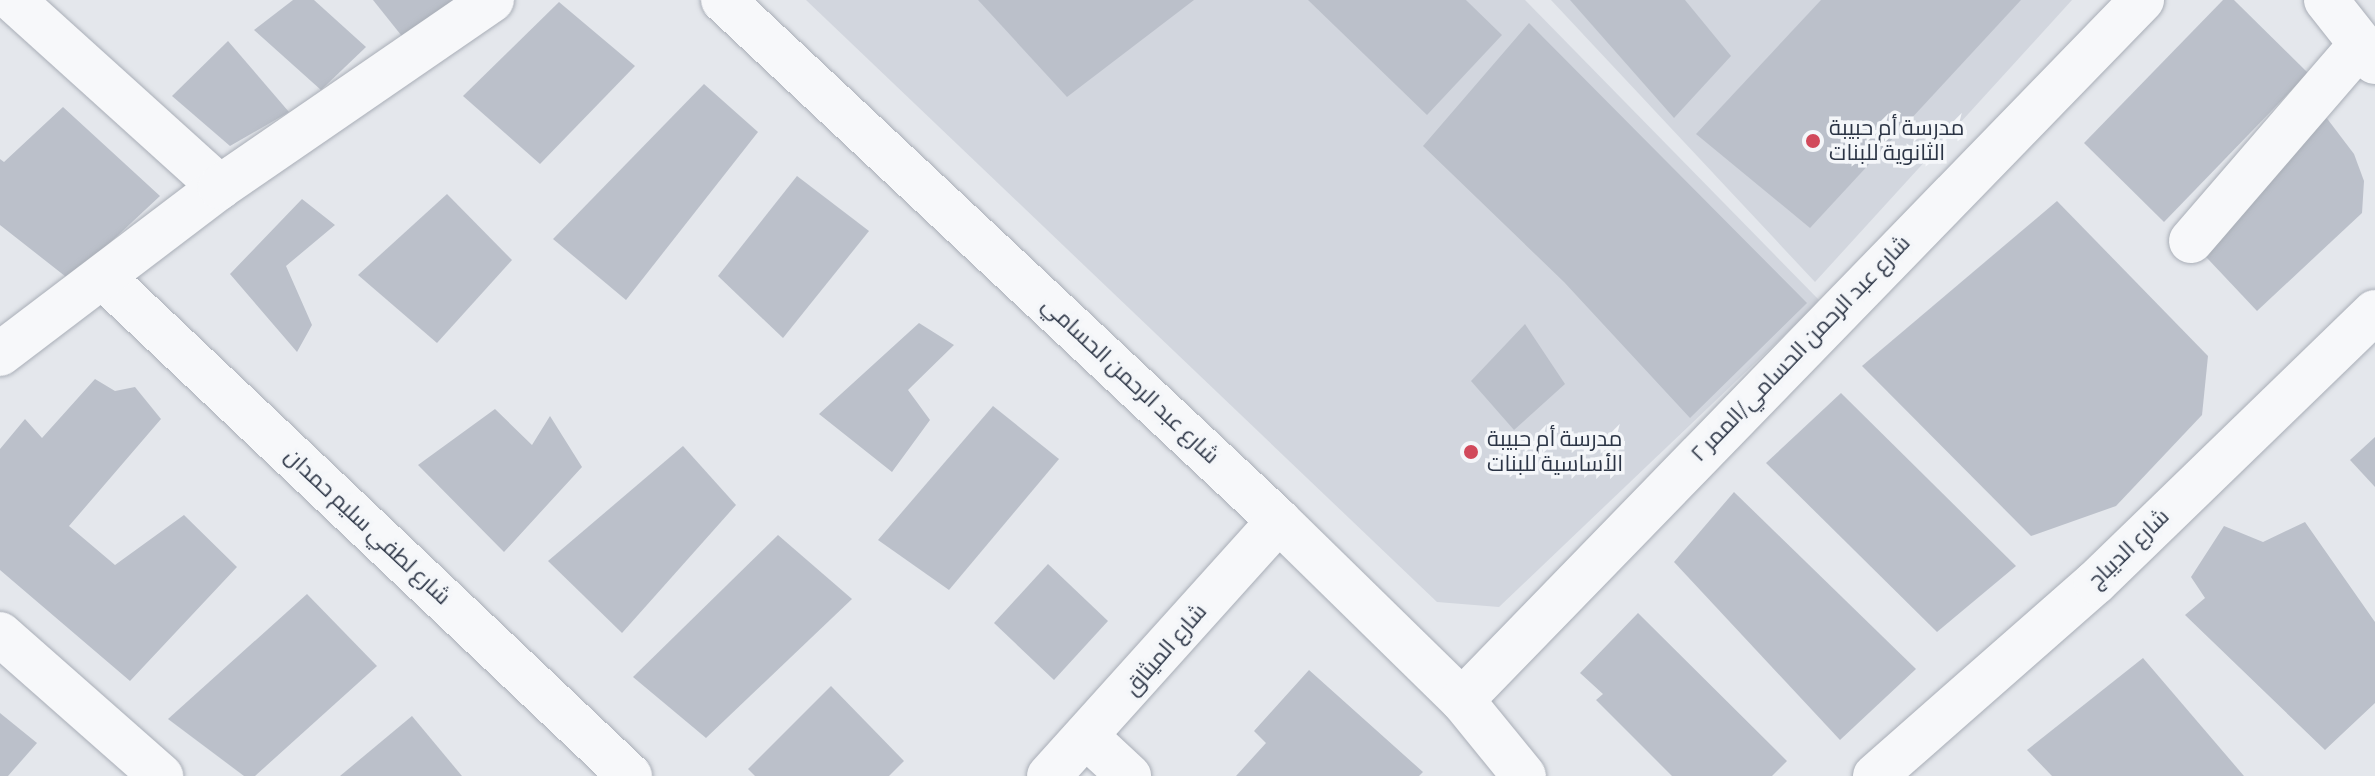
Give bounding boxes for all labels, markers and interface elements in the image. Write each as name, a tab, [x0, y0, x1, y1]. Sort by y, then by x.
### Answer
place label: مدرسة أم حبيبة الثانوية للبنات	[1829, 115, 1964, 166]
marker: مدرسة أم حبيبة الثانوية للبنات	[1804, 132, 1822, 150]
street label: شارع عبد الرحمن الحسامي/الممر ٢	[1686, 230, 1916, 468]
street label: شارع عبد الرحمن الحسامي	[1036, 292, 1224, 470]
place label: مدرسة أم حبيبة الأساسية للبنات	[1487, 426, 1623, 478]
street label: شارع لطفي سليم حمدان	[279, 443, 455, 611]
marker: مدرسة أم حبيبة الأساسية للبنات	[1462, 443, 1480, 461]
street label: شارع الديباج	[2083, 504, 2175, 594]
street label: شارع الميثاق	[1119, 599, 1213, 701]

